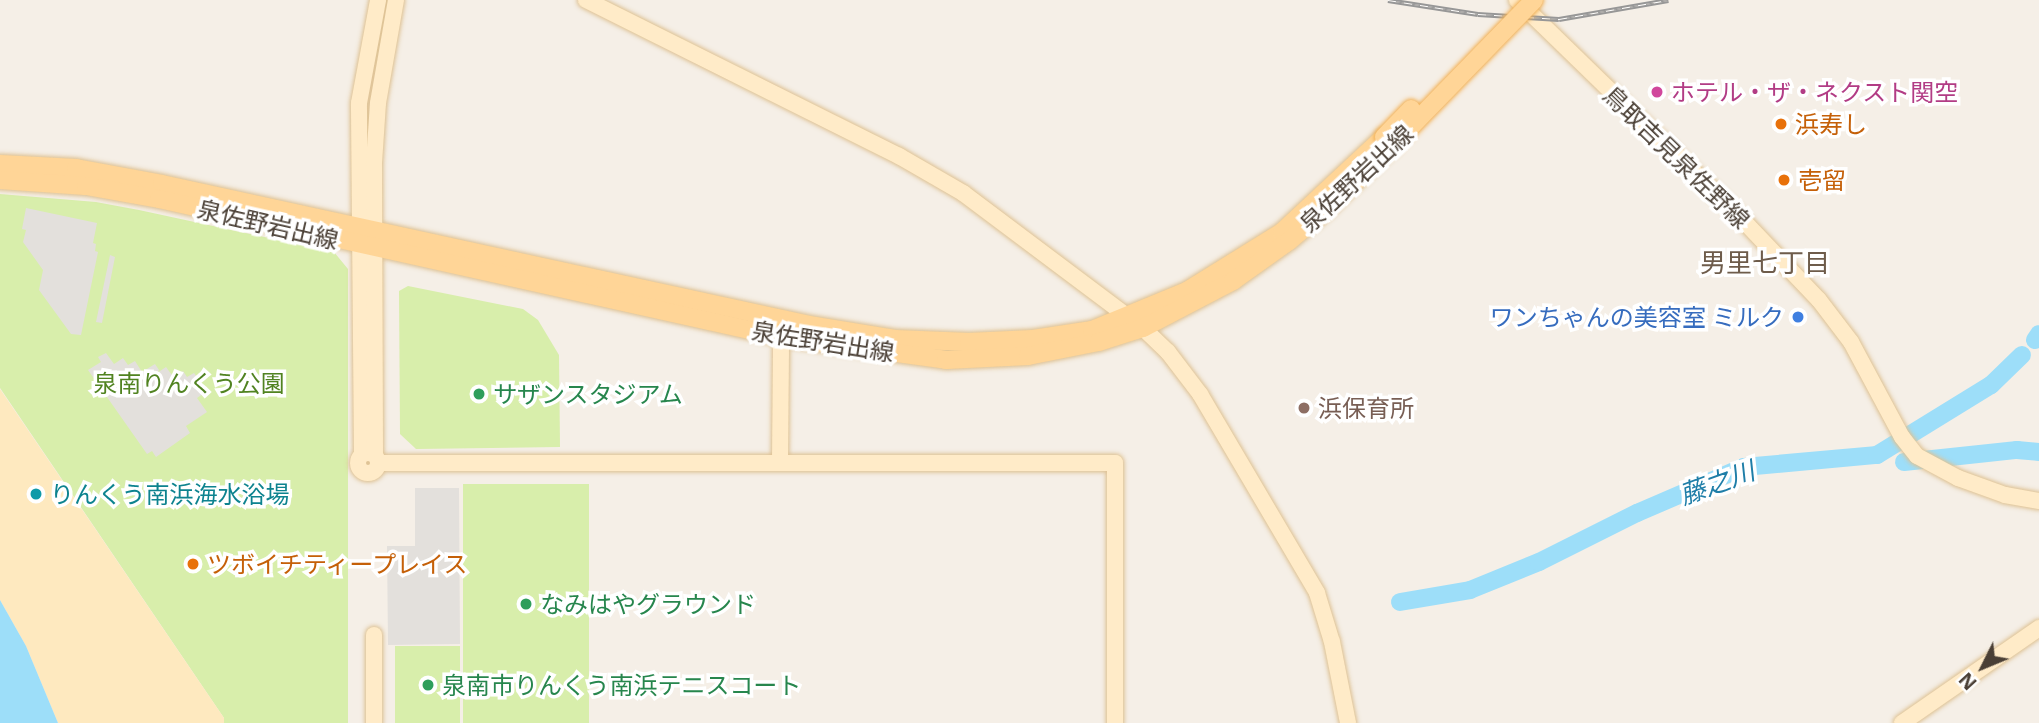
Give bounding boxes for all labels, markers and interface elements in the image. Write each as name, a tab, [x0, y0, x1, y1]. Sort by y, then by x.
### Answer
place label: ホテル・ザ・ネクスト関空	[1671, 78, 1959, 106]
street label: 鳥取吉見泉佐野線	[1598, 80, 1756, 234]
marker: ホテル・ザ・ネクスト関空	[1649, 84, 1665, 100]
place label: 浜寿し	[1795, 110, 1867, 138]
marker: 浜寿し	[1773, 116, 1789, 132]
street label: 泉佐野岩出線	[1294, 118, 1418, 238]
place label: 壱留	[1798, 166, 1846, 194]
marker: 壱留	[1776, 172, 1792, 188]
street label: 泉佐野岩出線	[195, 194, 341, 254]
district label: 男里七丁目	[1700, 247, 1830, 279]
place label: ワンちゃんの美容室 ミルク	[1490, 303, 1784, 331]
marker: ワンちゃんの美容室 ミルク	[1790, 309, 1806, 325]
street label: 泉佐野岩出線	[750, 316, 896, 366]
park label: 泉南りんくう公園	[93, 369, 285, 397]
place label: サザンスタジアム	[493, 380, 685, 408]
marker: サザンスタジアム	[471, 386, 487, 402]
place label: 浜保育所	[1318, 394, 1414, 422]
marker: 浜保育所	[1296, 400, 1312, 416]
water label: 藤之川	[1675, 455, 1759, 511]
place label: りんくう南浜海水浴場	[50, 480, 290, 508]
marker: りんくう南浜海水浴場	[28, 486, 44, 502]
place label: ツボイチティープレイス	[207, 550, 471, 578]
marker: ツボイチティープレイス	[185, 556, 201, 572]
place label: なみはやグラウンド	[540, 590, 756, 618]
marker: なみはやグラウンド	[518, 596, 534, 612]
north arrow	[1948, 632, 2018, 702]
text: N	[1953, 667, 1982, 696]
place label: 泉南市りんくう南浜テニスコート	[442, 671, 802, 699]
marker: 泉南市りんくう南浜テニスコート	[420, 677, 436, 693]

